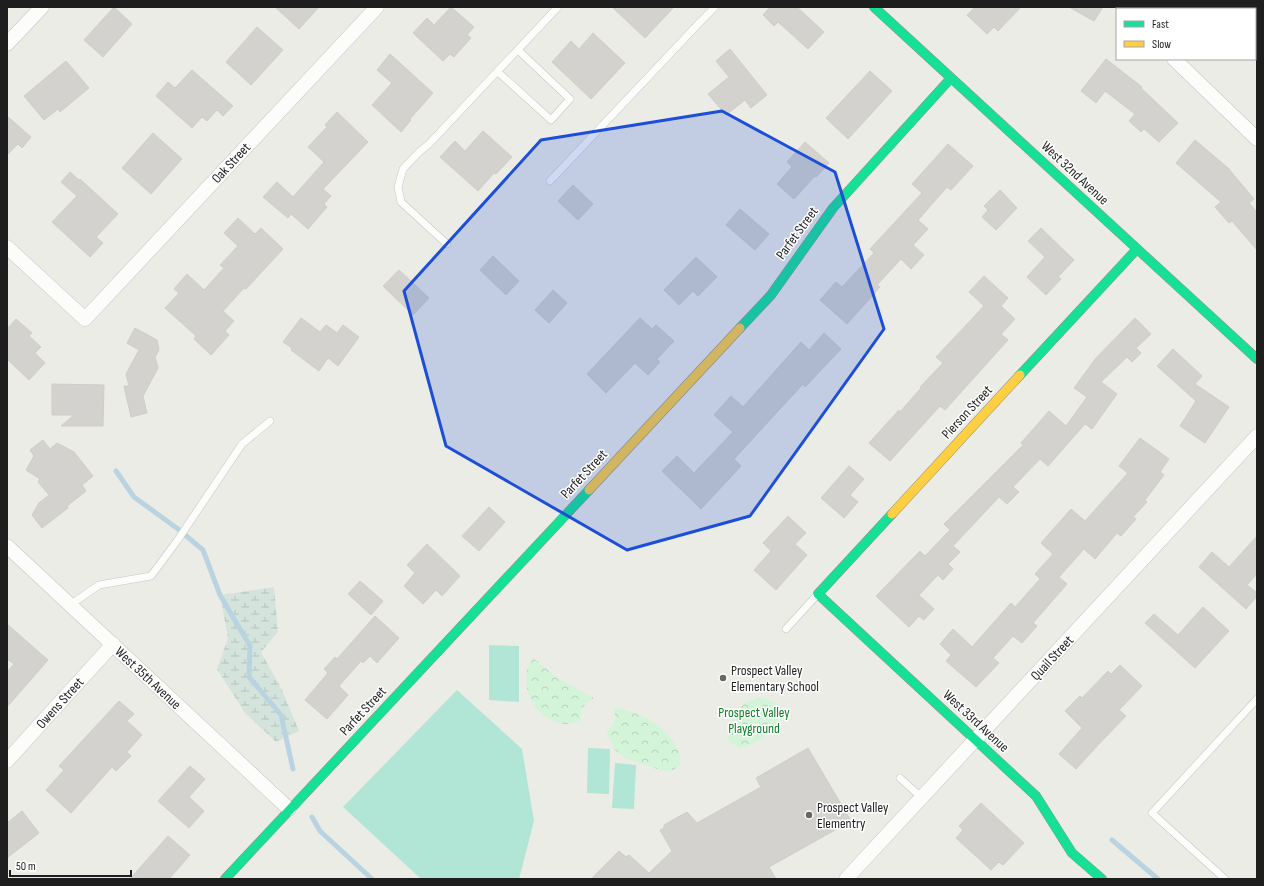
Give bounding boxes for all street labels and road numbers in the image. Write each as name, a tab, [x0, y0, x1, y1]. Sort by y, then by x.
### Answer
street label: West 32nd Avenue	[1038, 137, 1112, 209]
street label: Oak Street	[208, 139, 254, 187]
street label: Parfet Street	[772, 203, 822, 263]
street label: Pierson Street	[938, 382, 996, 442]
street label: Parfet Street	[557, 446, 611, 502]
street label: Quail Street	[1027, 632, 1077, 684]
street label: West 35th Avenue	[111, 643, 185, 713]
street label: Owens Street	[33, 674, 87, 732]
street label: Parfet Street	[336, 683, 390, 739]
street label: West 33rd Avenue	[940, 686, 1012, 756]

